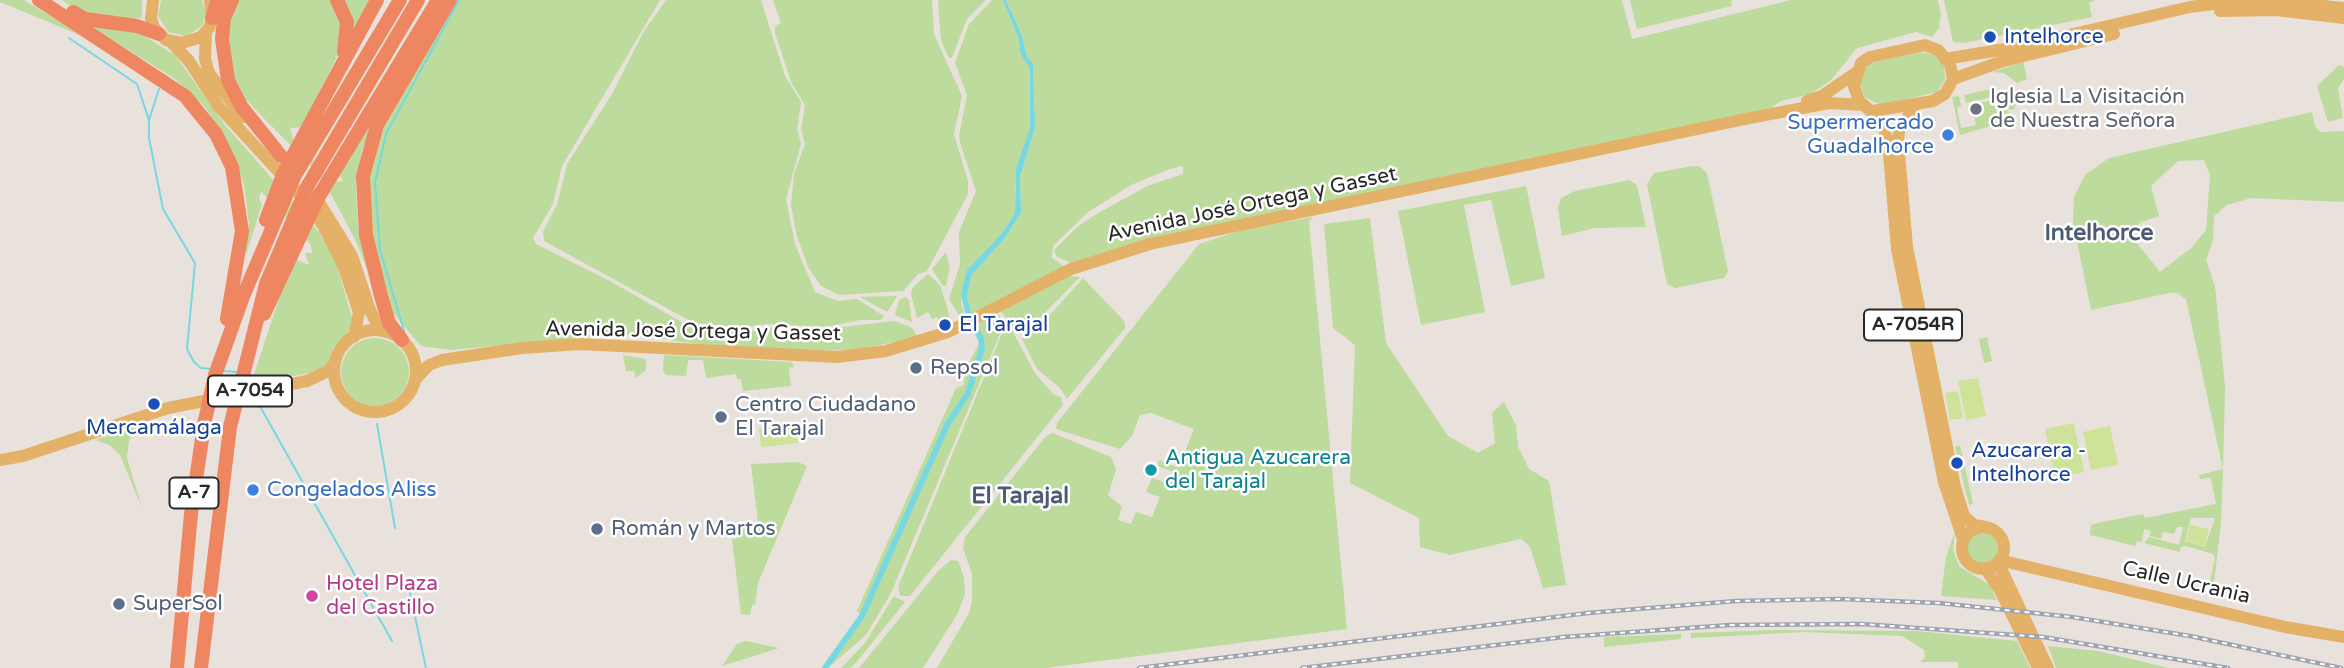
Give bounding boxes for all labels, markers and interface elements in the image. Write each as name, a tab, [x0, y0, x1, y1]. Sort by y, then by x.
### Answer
place label: Intelhorce	[2004, 24, 2104, 50]
marker: Intelhorce	[1982, 29, 1998, 45]
place label: Iglesia La Visitación de Nuestra Señora	[1990, 84, 2185, 134]
marker: Iglesia La Visitación de Nuestra Señora	[1968, 101, 1984, 117]
place label: Supermercado Guadalhorce	[1787, 110, 1934, 160]
marker: Supermercado Guadalhorce	[1940, 127, 1956, 143]
street label: Avenida José Ortega y Gasset	[1105, 162, 1399, 248]
district label: Intelhorce	[2044, 220, 2154, 248]
road number: A-7054R	[1864, 310, 1962, 340]
place label: El Tarajal	[959, 312, 1048, 338]
street label: Avenida José Ortega y Gasset	[545, 317, 841, 347]
marker: El Tarajal	[937, 317, 953, 333]
place label: Repsol	[930, 355, 998, 381]
marker: Repsol	[908, 360, 924, 376]
road number: A-7054	[208, 376, 292, 406]
place label: Centro Ciudadano El Tarajal	[735, 392, 916, 442]
marker: Mercamálaga	[146, 396, 162, 412]
marker: Centro Ciudadano El Tarajal	[713, 409, 729, 425]
place label: Mercamálaga	[86, 415, 222, 441]
place label: Azucarera - Intelhorce	[1971, 438, 2086, 488]
place label: Antigua Azucarera del Tarajal	[1165, 445, 1351, 495]
marker: Azucarera - Intelhorce	[1949, 455, 1965, 471]
marker: Antigua Azucarera del Tarajal	[1143, 462, 1159, 478]
place label: Congelados Aliss	[267, 477, 437, 503]
road number: A-7	[170, 478, 218, 508]
marker: Congelados Aliss	[245, 482, 261, 498]
district label: El Tarajal	[971, 483, 1069, 511]
place label: Román y Martos	[611, 516, 776, 542]
marker: Román y Martos	[589, 521, 605, 537]
street label: Calle Ucrania	[2120, 556, 2252, 610]
place label: Hotel Plaza del Castillo	[326, 571, 438, 621]
marker: Hotel Plaza del Castillo	[304, 588, 320, 604]
place label: SuperSol	[133, 591, 223, 617]
marker: SuperSol	[111, 596, 127, 612]

